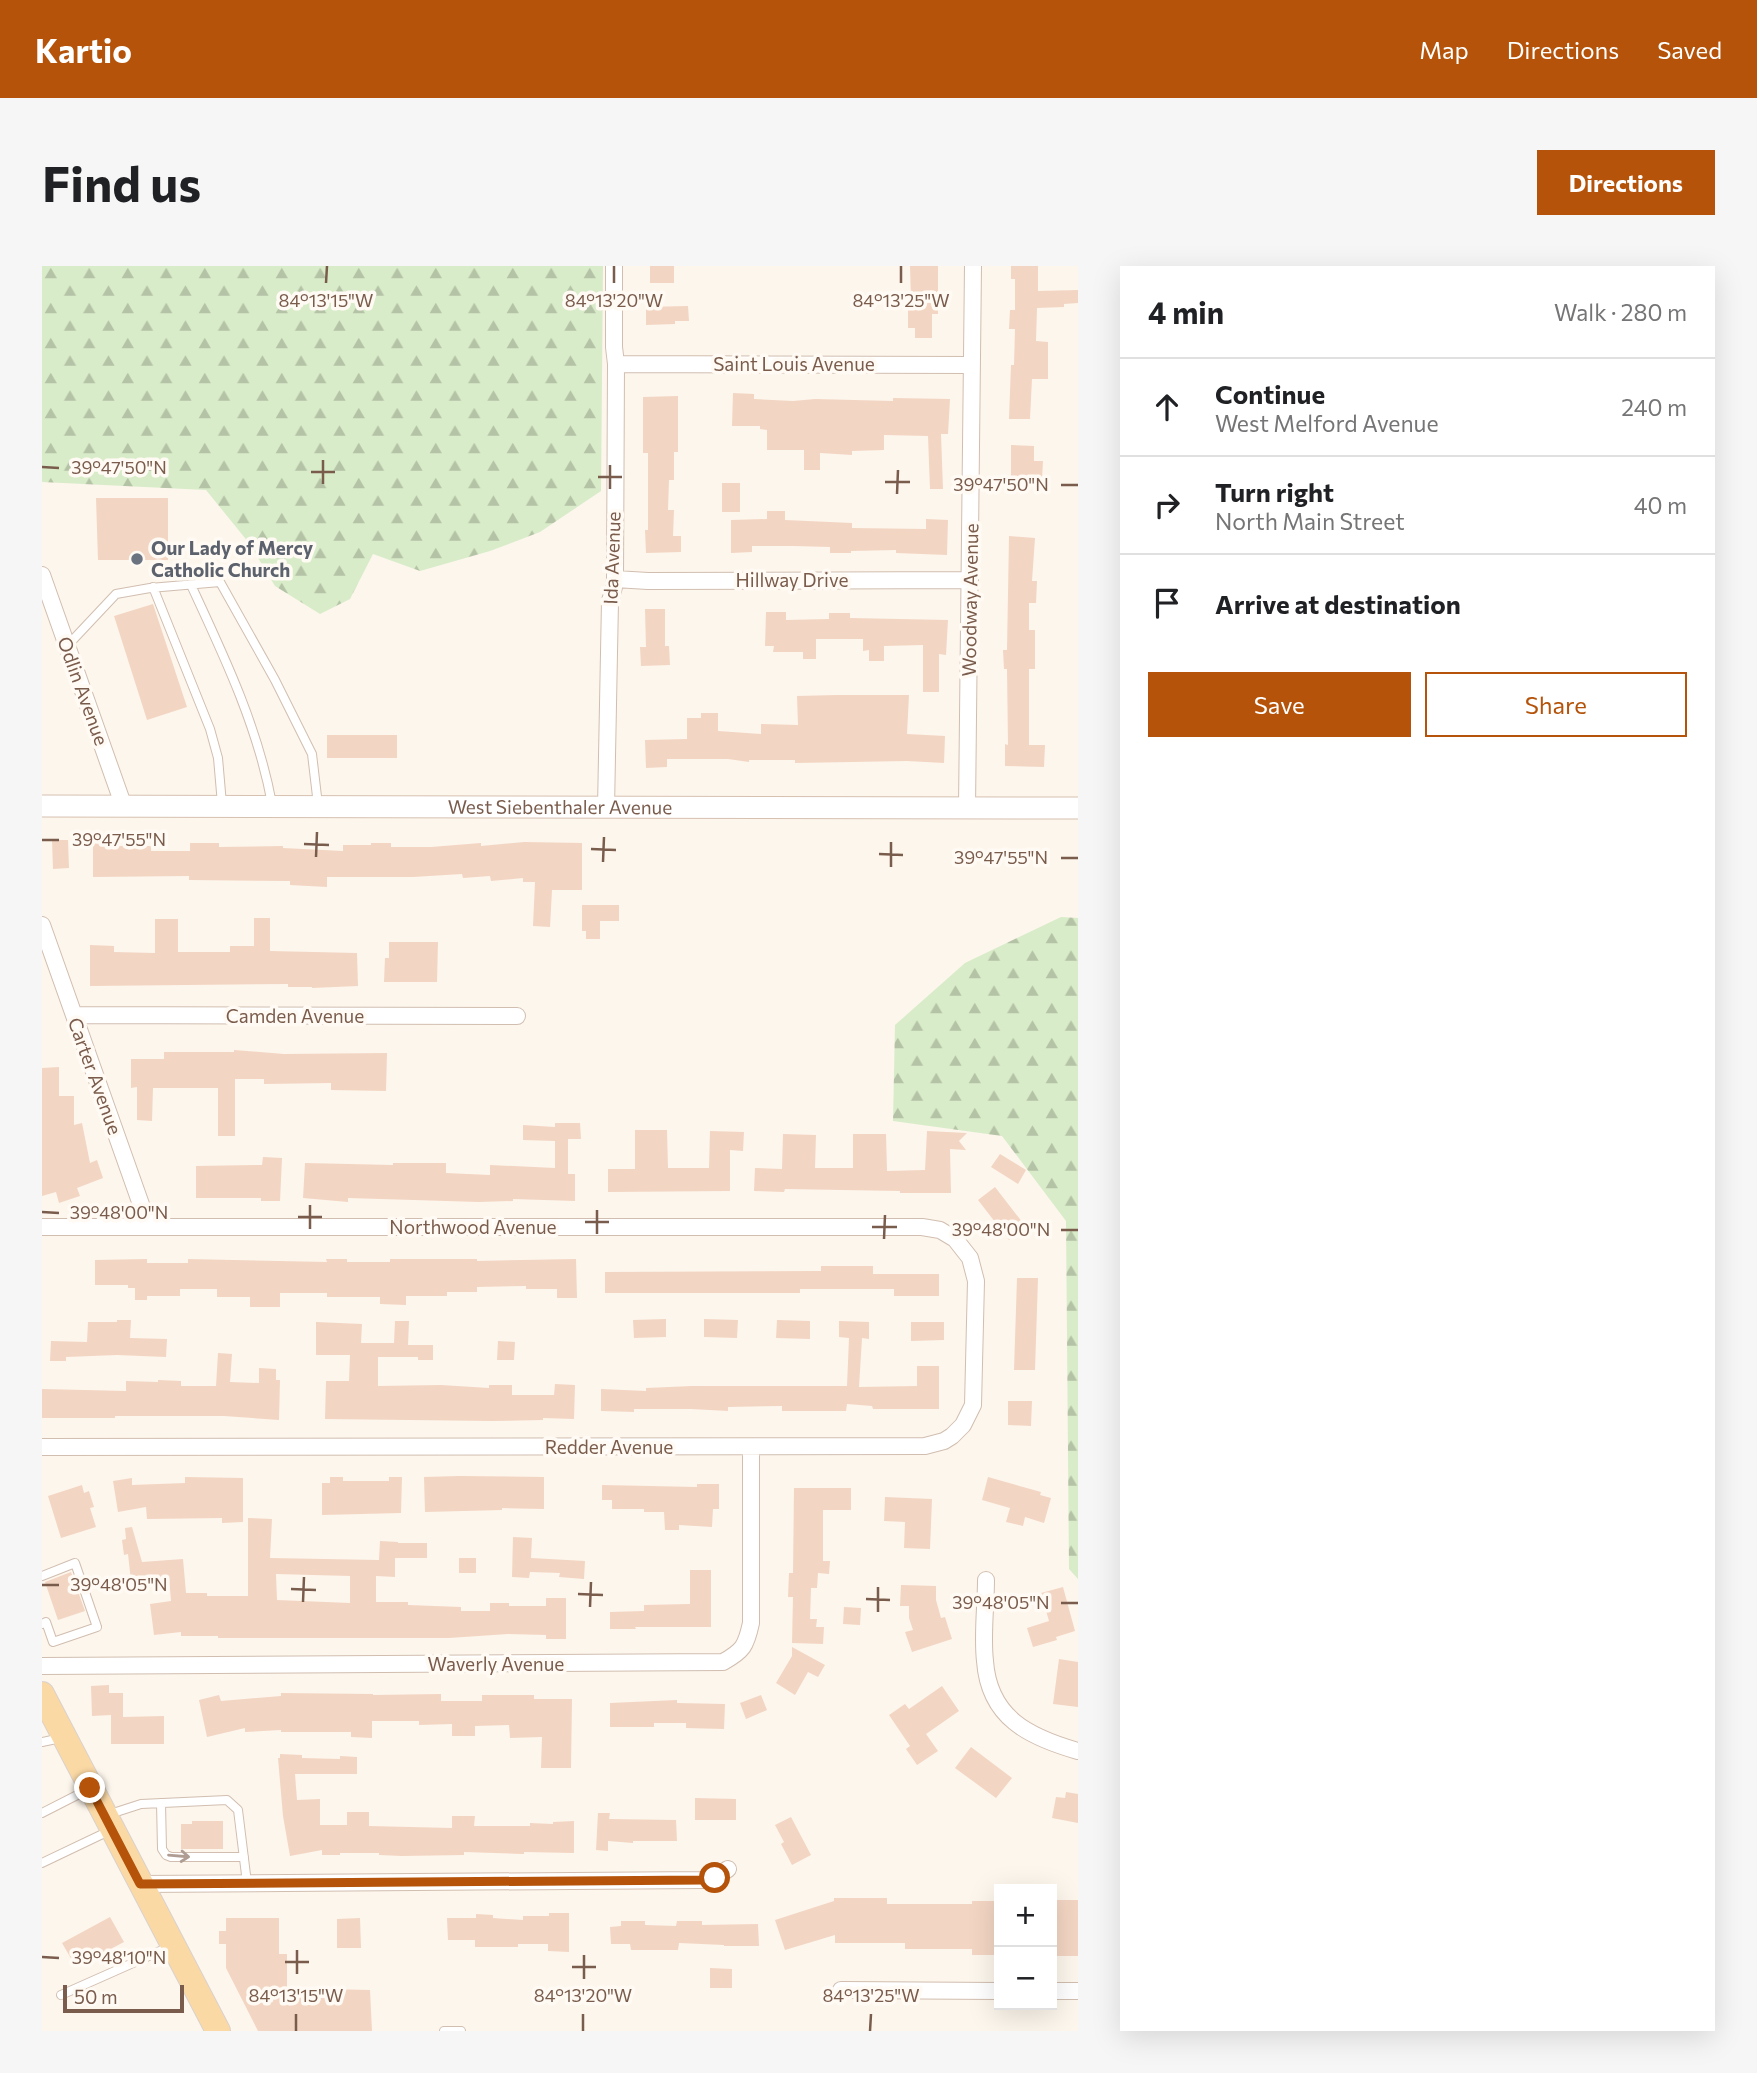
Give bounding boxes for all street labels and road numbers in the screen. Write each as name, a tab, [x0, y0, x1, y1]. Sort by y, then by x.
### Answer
street label: Saint Louis Avenue	[713, 352, 875, 375]
street label: Ida Avenue	[598, 511, 625, 605]
street label: Woodway Avenue	[957, 523, 982, 677]
street label: Hillway Drive	[736, 568, 848, 591]
street label: Odlin Avenue	[53, 633, 114, 748]
street label: West Siebenthaler Avenue	[448, 795, 672, 818]
street label: Camden Avenue	[226, 1004, 364, 1027]
street label: Carter Avenue	[64, 1014, 127, 1137]
street label: Northwood Avenue	[389, 1215, 557, 1238]
street label: Redder Avenue	[545, 1435, 673, 1458]
street label: Waverly Avenue	[428, 1652, 564, 1675]

